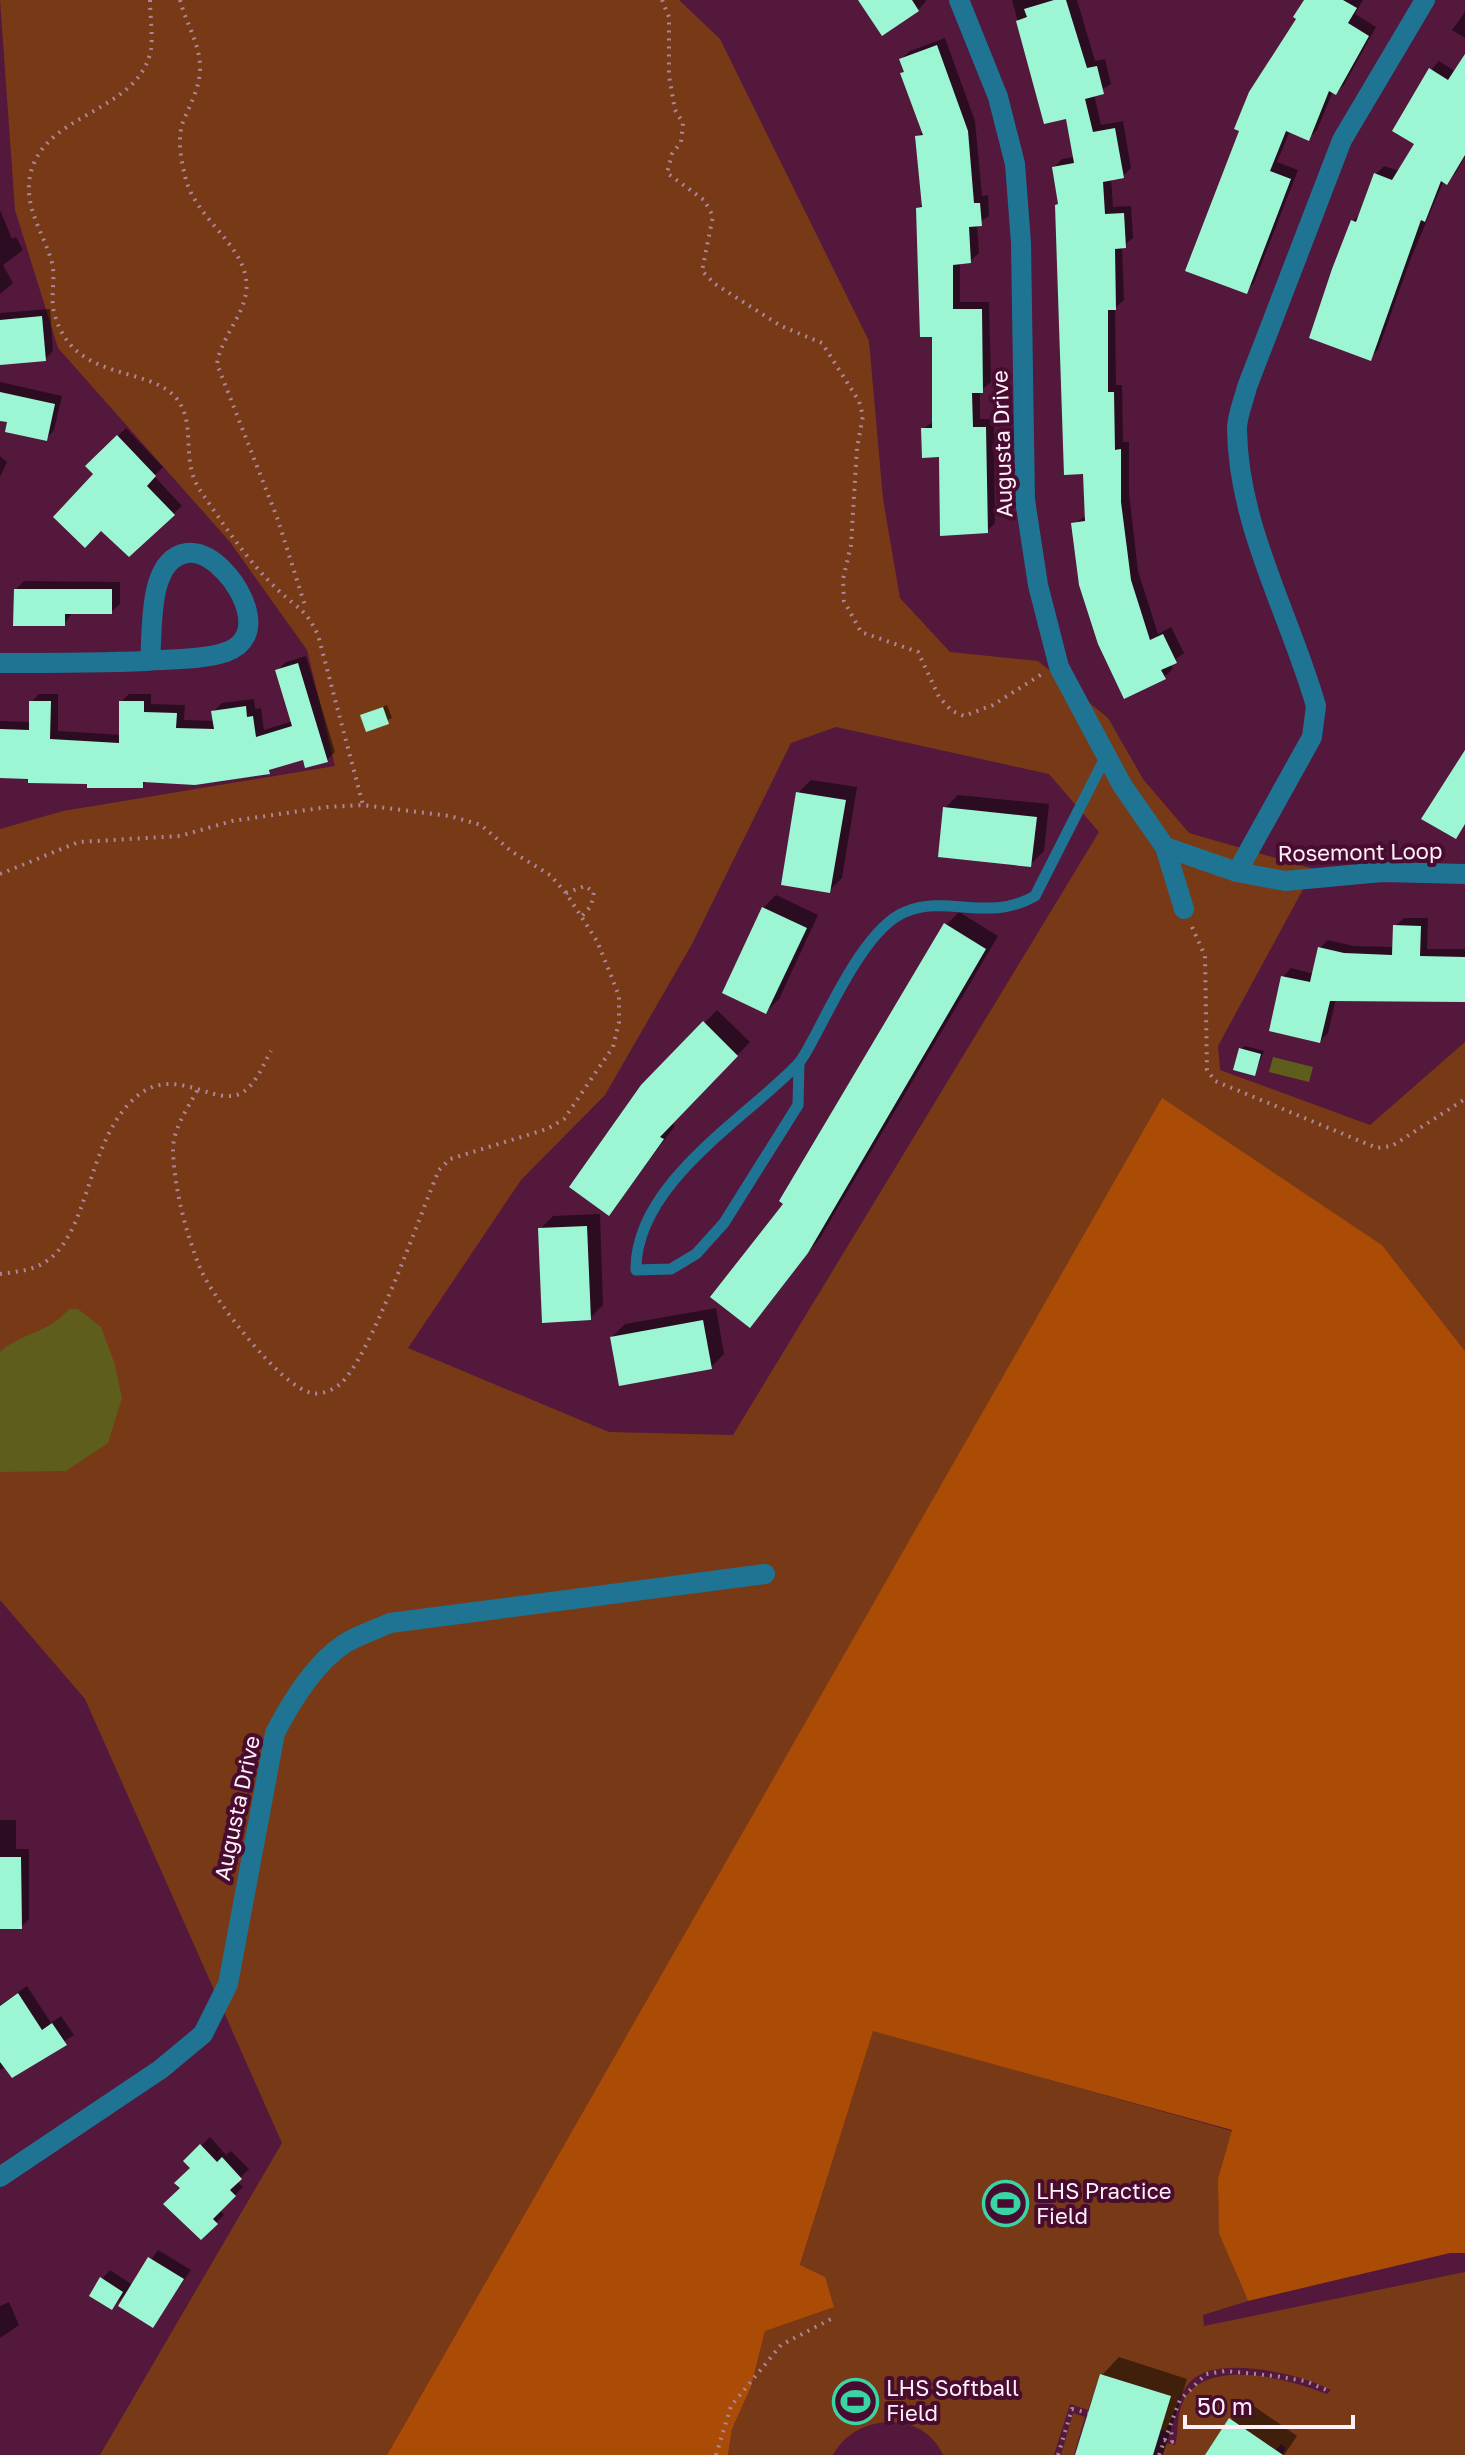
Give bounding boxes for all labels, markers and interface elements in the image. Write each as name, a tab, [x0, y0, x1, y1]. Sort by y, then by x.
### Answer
street label: Augusta Drive	[985, 370, 1018, 518]
street label: Rosemont Loop	[1277, 837, 1443, 866]
street label: Augusta Drive	[208, 1733, 265, 1883]
place label: LHS Practice Field	[1036, 2177, 1171, 2229]
sports icon: LHS Practice Field	[981, 2180, 1029, 2228]
place label: LHS Softball Field	[886, 2374, 1019, 2426]
sports icon: LHS Softball Field	[831, 2377, 879, 2425]
scale bar	[1185, 2379, 1353, 2429]
text: 50 m	[1197, 2391, 1253, 2420]

